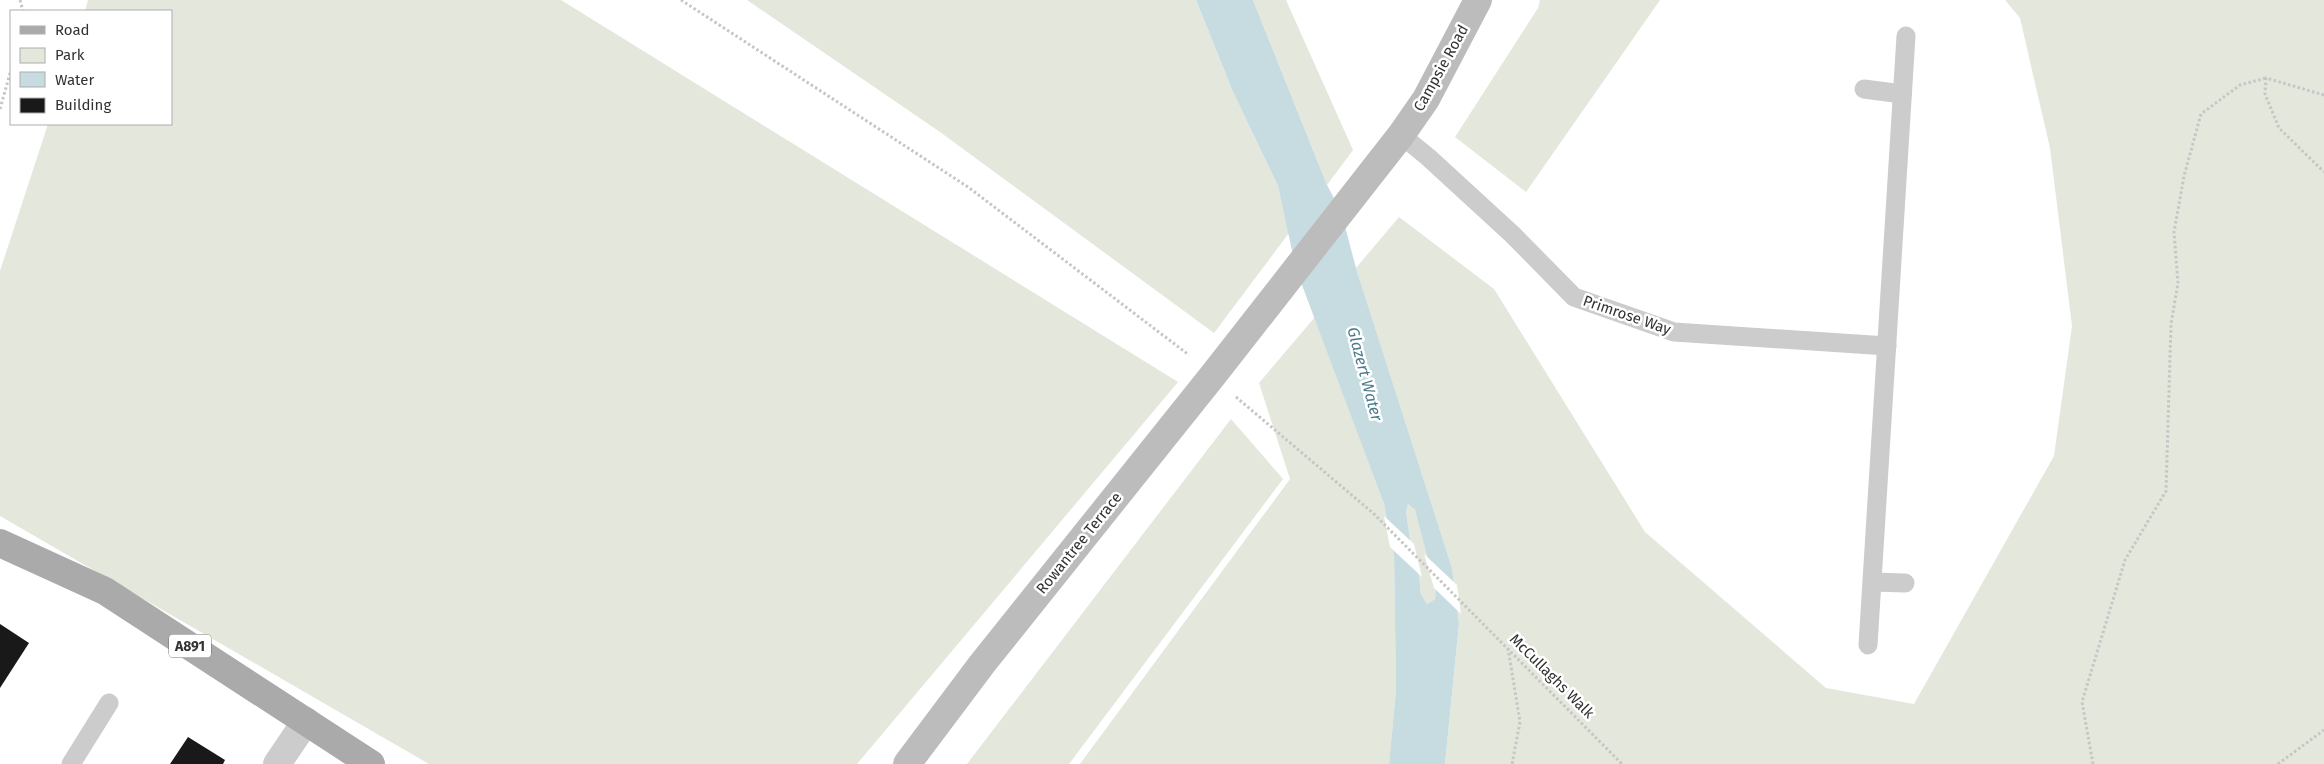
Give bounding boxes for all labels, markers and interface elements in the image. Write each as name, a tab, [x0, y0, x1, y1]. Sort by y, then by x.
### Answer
legend	[10, 10, 172, 125]
text: Road	[55, 21, 90, 39]
street label: Campsie Road	[1410, 22, 1472, 114]
text: Park	[55, 46, 85, 64]
text: Water	[55, 71, 94, 89]
text: Building	[55, 96, 111, 114]
street label: Primrose Way	[1581, 292, 1674, 339]
water label: Glazert Water	[1343, 325, 1387, 424]
street label: Rowantree Terrace	[1032, 489, 1126, 597]
street label: McCullaghs Walk	[1506, 630, 1598, 722]
road number: A891	[169, 634, 211, 658]

